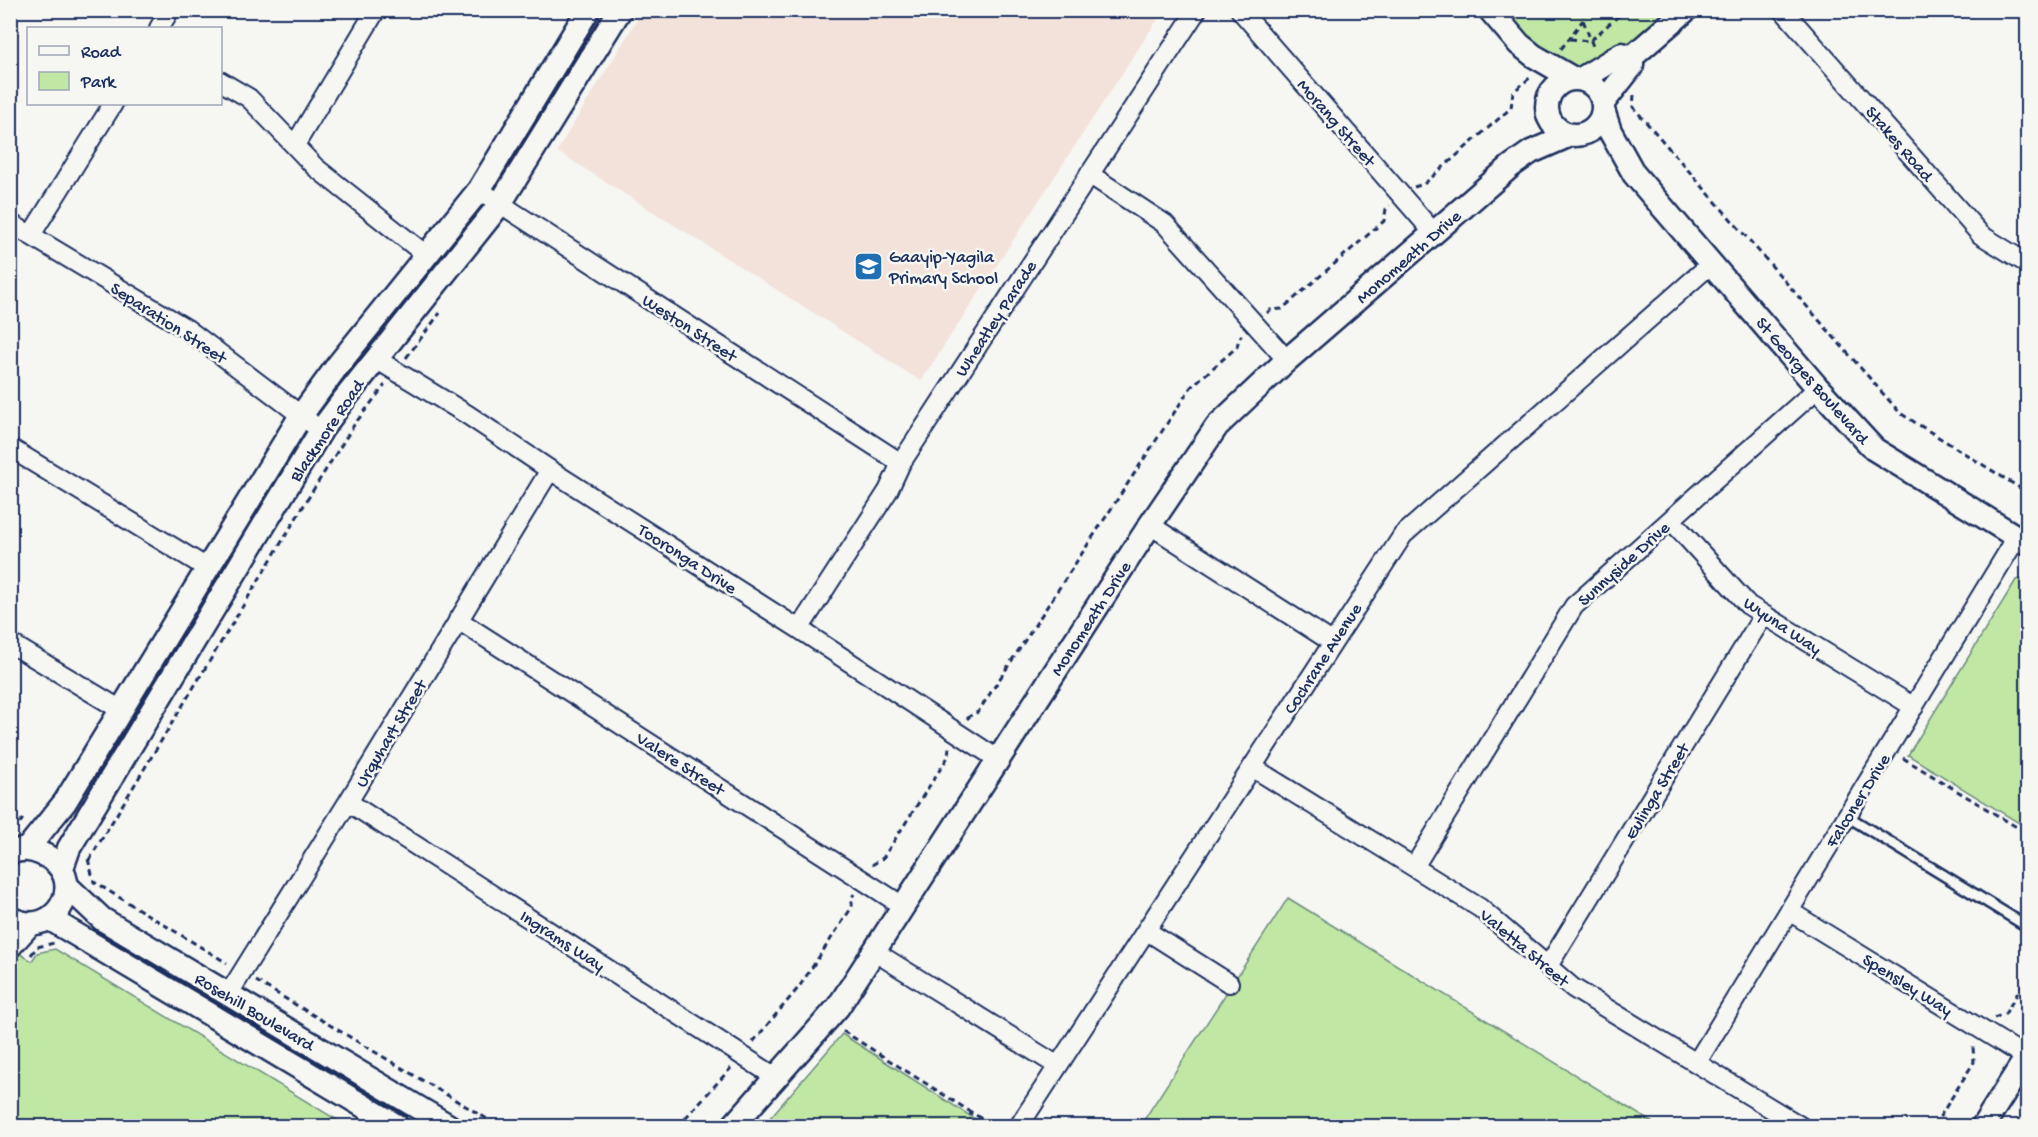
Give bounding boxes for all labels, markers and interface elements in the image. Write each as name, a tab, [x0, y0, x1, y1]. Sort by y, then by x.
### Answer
legend	[27, 27, 222, 105]
text: Road	[81, 43, 122, 64]
text: Park	[80, 73, 117, 94]
street label: Morang Street	[1291, 76, 1380, 173]
street label: Stakes Road	[1860, 103, 1938, 188]
street label: Monomeath Drive	[1353, 206, 1467, 309]
place label: Gaayip-Yagila Primary School	[888, 248, 998, 290]
school or university icon: Gaayip-Yagila Primary School	[852, 250, 884, 282]
street label: Wheatley Parade	[952, 257, 1043, 381]
street label: Separation Street	[106, 279, 231, 370]
street label: Weston Street	[637, 291, 741, 368]
street label: St Georges Boulevard	[1750, 314, 1873, 451]
street label: Blackmore Road	[286, 375, 371, 487]
street label: Sunnyside Drive	[1574, 518, 1676, 612]
street label: Tooronga Drive	[632, 520, 741, 600]
street label: Monomeath Drive	[1047, 558, 1137, 681]
street label: Wyuna Way	[1739, 593, 1825, 661]
street label: Cochrane Avenue	[1281, 600, 1368, 719]
street label: Urquhart Street	[352, 675, 433, 792]
street label: Valere Street	[631, 728, 729, 802]
street label: Eulinga Street	[1621, 739, 1696, 844]
street label: Falconer Drive	[1822, 750, 1897, 853]
street label: Valetta Street	[1474, 905, 1574, 993]
street label: Ingrams Way	[515, 907, 608, 977]
street label: Spensley Way	[1858, 950, 1956, 1022]
street label: Rosehill Boulevard	[190, 969, 318, 1058]

